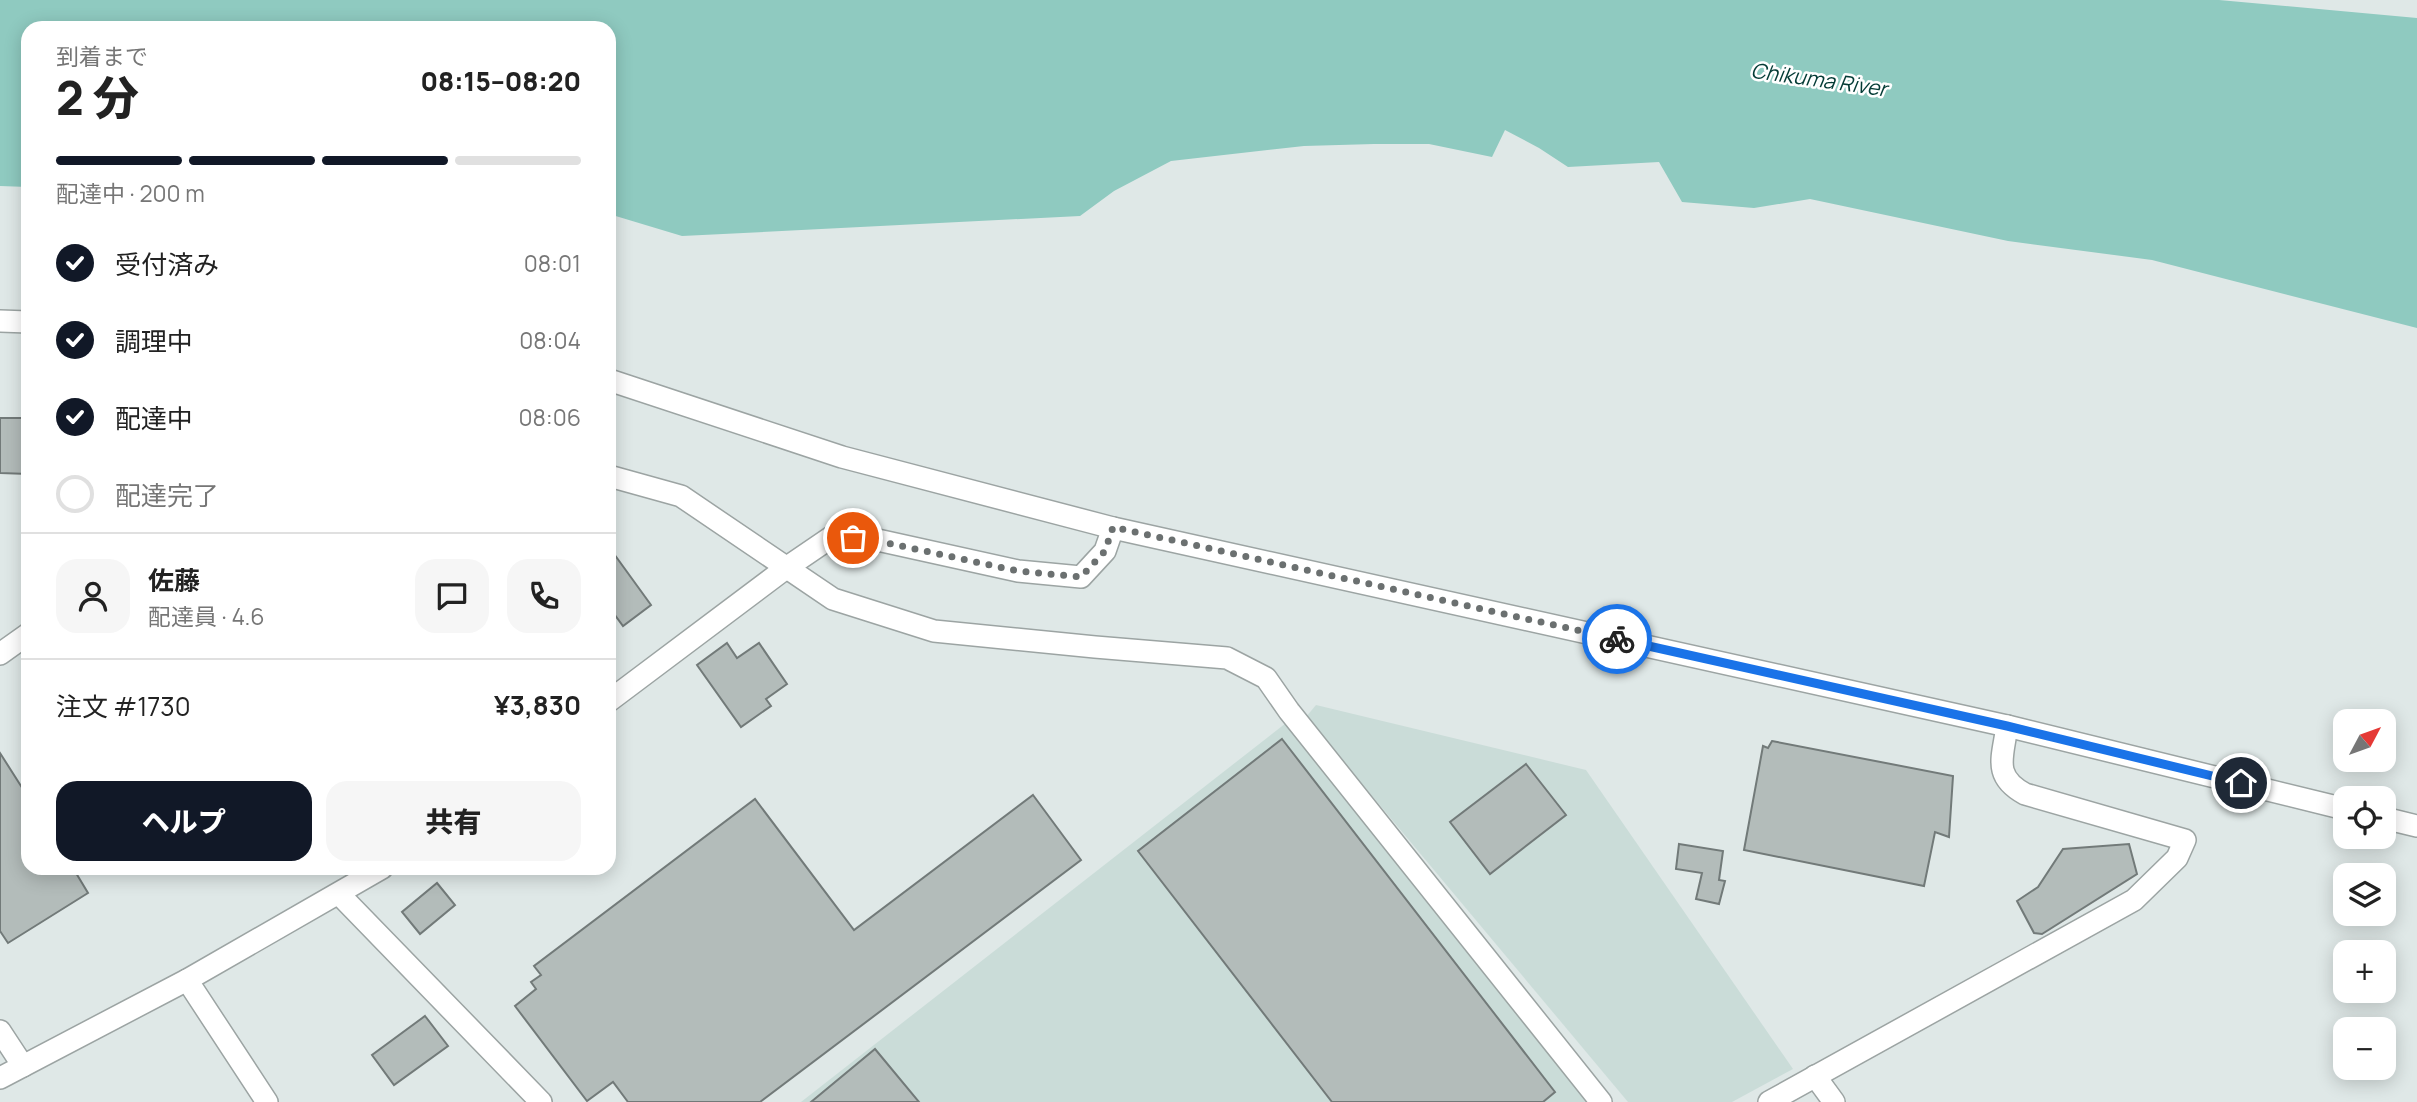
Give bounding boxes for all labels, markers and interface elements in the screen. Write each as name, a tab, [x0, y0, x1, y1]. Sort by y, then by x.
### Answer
text: 到着まで	[56, 40, 148, 72]
water label: Chikuma River	[1749, 56, 1891, 103]
text: 08:15–08:20	[421, 63, 581, 99]
text: 2 分	[56, 66, 139, 129]
text: 配達中 · 200 m	[56, 177, 205, 209]
icon: check	[56, 244, 94, 282]
text: 受付済み	[115, 246, 219, 282]
text: 08:01	[524, 247, 581, 279]
icon: check	[56, 321, 94, 359]
text: 調理中	[115, 323, 193, 359]
text: 08:04	[519, 324, 581, 356]
icon: check	[56, 398, 94, 436]
text: 配達中	[115, 400, 193, 436]
text: 08:06	[518, 401, 581, 433]
text: 配達完了	[115, 477, 219, 513]
pin	[823, 508, 883, 568]
icon: bag	[834, 519, 872, 557]
button: person	[56, 559, 130, 633]
button: chat	[415, 559, 489, 633]
button: phone	[507, 559, 581, 633]
text: 佐藤	[148, 562, 200, 598]
text: 配達員 · 4.6	[148, 600, 265, 632]
courier	[1582, 604, 1652, 674]
icon: bike	[1598, 620, 1636, 658]
text: ¥3,830	[494, 687, 581, 723]
text: 注文 #1730	[56, 688, 191, 724]
north arrow	[2333, 709, 2396, 772]
map controls	[2333, 709, 2396, 1080]
pin	[2211, 753, 2271, 813]
icon: home	[2222, 764, 2260, 802]
button: ヘルプ	[56, 781, 312, 861]
button: 共有	[326, 781, 581, 861]
button: locate	[2333, 786, 2396, 849]
button: layers	[2333, 863, 2396, 926]
button: +	[2333, 940, 2396, 1003]
button: −	[2333, 1017, 2396, 1080]

